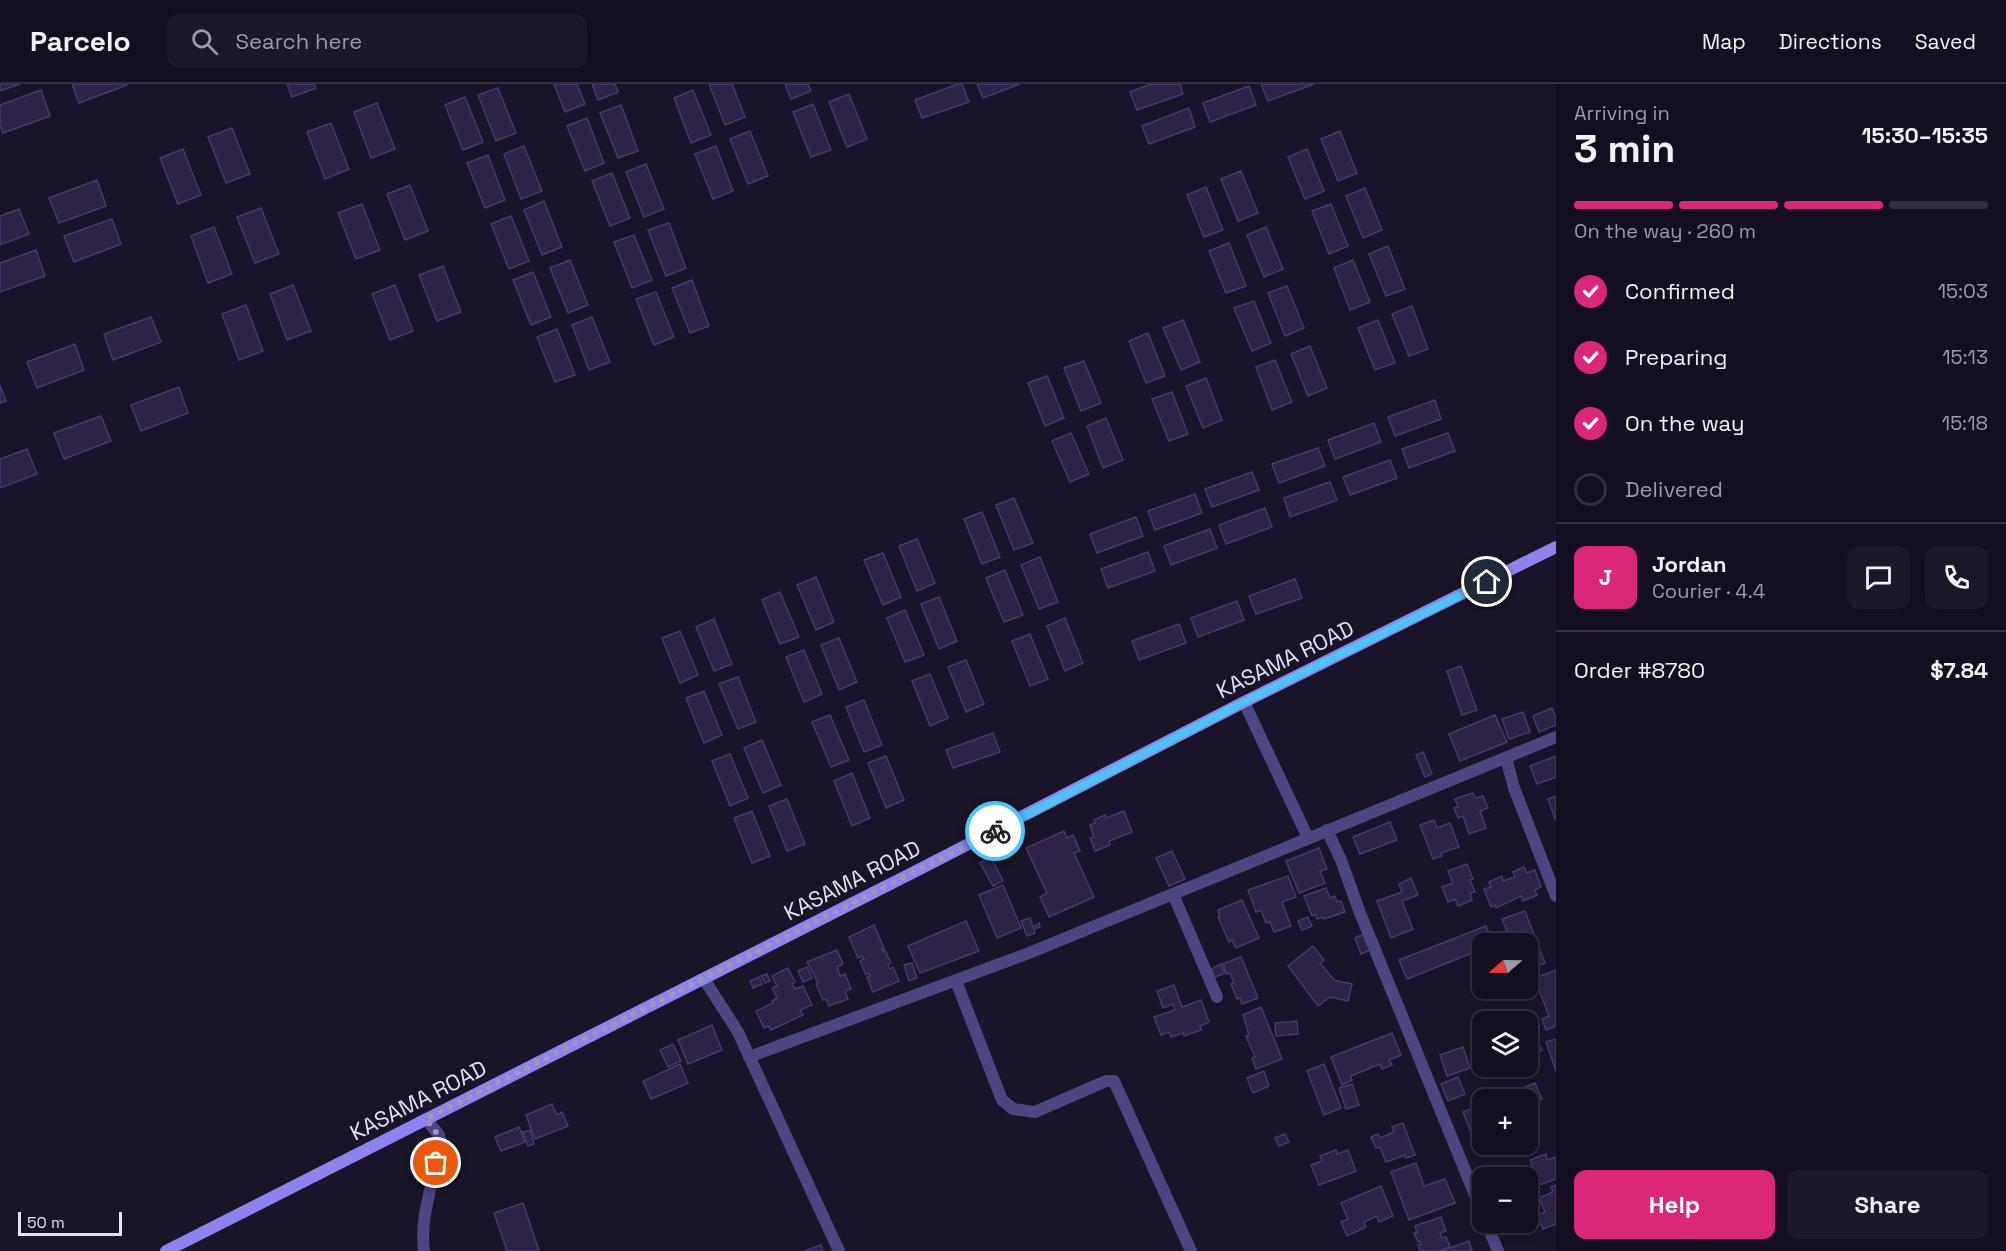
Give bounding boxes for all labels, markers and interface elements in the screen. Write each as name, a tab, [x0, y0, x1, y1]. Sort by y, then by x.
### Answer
search box	[167, 14, 587, 68]
text: Parcelo	[30, 23, 131, 59]
icon: search	[188, 25, 221, 58]
text: Search here	[236, 27, 362, 55]
text: Map	[1702, 28, 1746, 55]
text: Directions	[1779, 28, 1882, 55]
text: Saved	[1915, 28, 1976, 55]
text: Arriving in	[1574, 100, 1670, 126]
text: 15:30–15:35	[1862, 121, 1988, 149]
text: 3 min	[1574, 124, 1675, 173]
text: On the way · 260 m	[1574, 218, 1756, 244]
icon: check	[1574, 275, 1607, 308]
text: Confirmed	[1625, 277, 1735, 305]
text: 15:03	[1938, 278, 1988, 304]
icon: check	[1574, 341, 1607, 374]
text: Preparing	[1625, 343, 1727, 371]
text: 15:13	[1942, 344, 1988, 370]
icon: check	[1574, 407, 1607, 440]
text: On the way	[1625, 409, 1744, 437]
text: 15:18	[1942, 410, 1988, 436]
text: Delivered	[1625, 475, 1723, 503]
button: chat	[1847, 546, 1910, 609]
button: phone	[1925, 546, 1988, 609]
text: Jordan	[1652, 550, 1727, 578]
pin	[1461, 556, 1512, 607]
text: J	[1599, 563, 1612, 591]
icon: home	[1470, 565, 1503, 598]
text: Courier · 4.4	[1652, 578, 1765, 604]
street label: KASAMA ROAD	[1212, 614, 1358, 704]
text: Order #8780	[1574, 656, 1705, 684]
text: $7.84	[1930, 656, 1988, 684]
courier	[965, 801, 1025, 861]
icon: bike	[979, 815, 1012, 848]
street label: KASAMA ROAD	[779, 834, 925, 926]
north arrow	[1472, 933, 1538, 999]
map controls	[1472, 933, 1538, 1233]
button: layers	[1472, 1011, 1538, 1077]
street label: KASAMA ROAD	[345, 1054, 491, 1146]
button: +	[1472, 1089, 1538, 1155]
pin	[410, 1137, 461, 1188]
icon: bag	[419, 1146, 452, 1179]
button: −	[1472, 1167, 1538, 1233]
button: Help	[1574, 1170, 1775, 1239]
button: Share	[1787, 1170, 1988, 1239]
scale bar	[18, 1209, 122, 1236]
text: 50 m	[27, 1212, 65, 1233]

